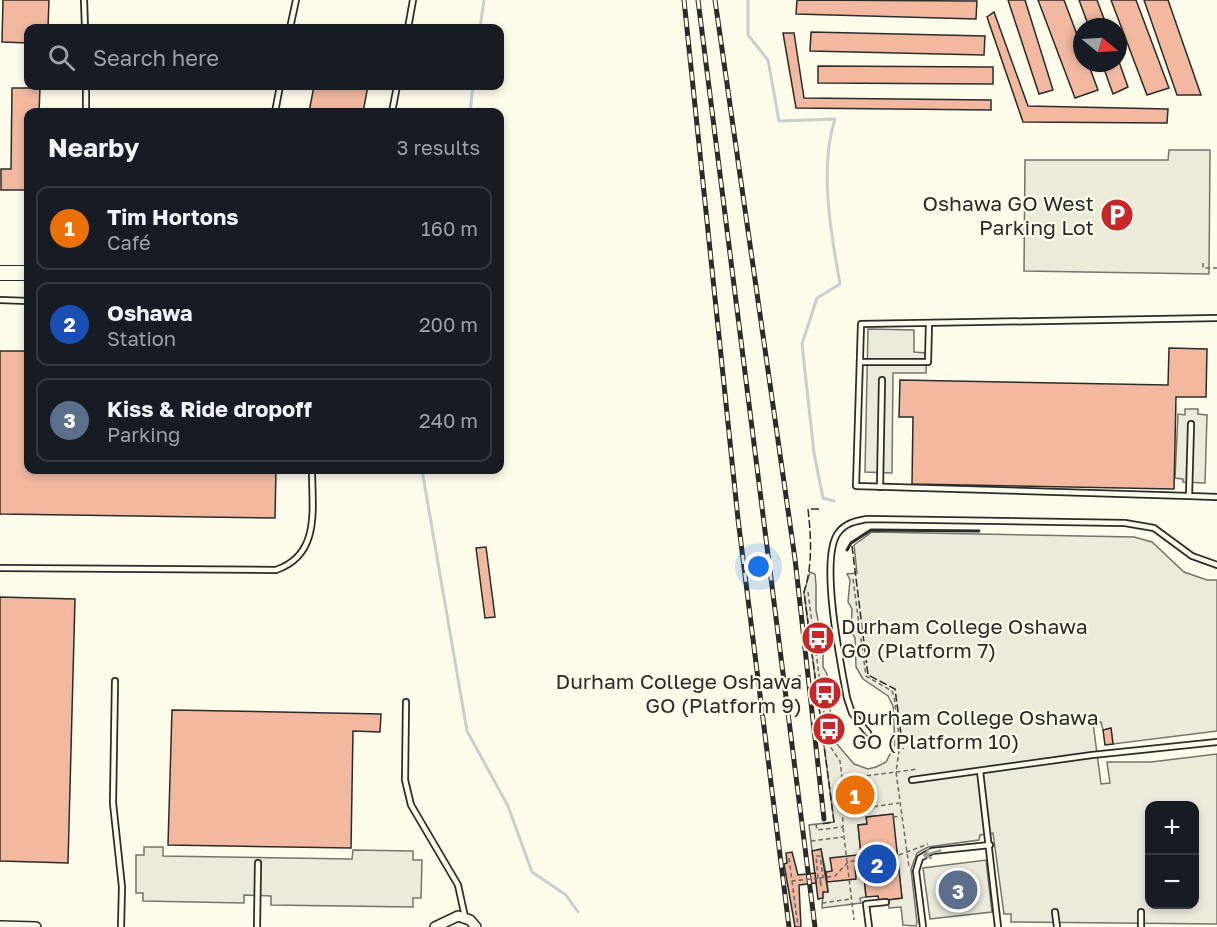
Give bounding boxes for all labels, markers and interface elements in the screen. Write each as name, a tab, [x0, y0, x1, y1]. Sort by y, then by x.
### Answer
north arrow	[1073, 18, 1127, 72]
search box	[24, 24, 504, 90]
icon: search	[45, 41, 78, 74]
text: Search here	[93, 44, 219, 71]
text: Nearby	[48, 132, 139, 163]
text: 3 results	[397, 135, 480, 159]
place label: Oshawa GO West Parking Lot	[922, 190, 1094, 240]
parking icon: Oshawa GO West Parking Lot	[1099, 197, 1135, 233]
text: Tim Hortons	[107, 203, 239, 230]
text: 1	[64, 216, 75, 240]
text: 160 m	[421, 216, 478, 240]
text: Café	[107, 230, 151, 254]
text: Oshawa	[107, 299, 193, 326]
text: 2	[63, 312, 76, 336]
text: 200 m	[419, 312, 478, 336]
text: Station	[107, 326, 176, 350]
text: Kiss & Ride dropoff	[107, 395, 312, 422]
text: 3	[63, 408, 76, 432]
text: 240 m	[419, 408, 478, 432]
text: Parking	[107, 422, 180, 446]
your location	[744, 552, 773, 581]
place label: Durham College Oshawa GO (Platform 7)	[841, 613, 1088, 663]
bus stop icon: Durham College Oshawa GO (Platform 7)	[800, 620, 836, 656]
place label: Durham College Oshawa GO (Platform 9)	[555, 668, 802, 718]
bus stop icon: Durham College Oshawa GO (Platform 9)	[807, 675, 843, 711]
place label: Durham College Oshawa GO (Platform 10)	[852, 704, 1099, 754]
bus stop icon: Durham College Oshawa GO (Platform 10)	[811, 711, 847, 747]
pin: 1	[836, 772, 874, 818]
map controls	[1145, 801, 1199, 909]
button: +	[1145, 801, 1199, 855]
pin: 2	[858, 842, 896, 886]
one-way arrow	[923, 848, 942, 859]
button: −	[1145, 855, 1199, 909]
pin: 3	[938, 868, 978, 912]

